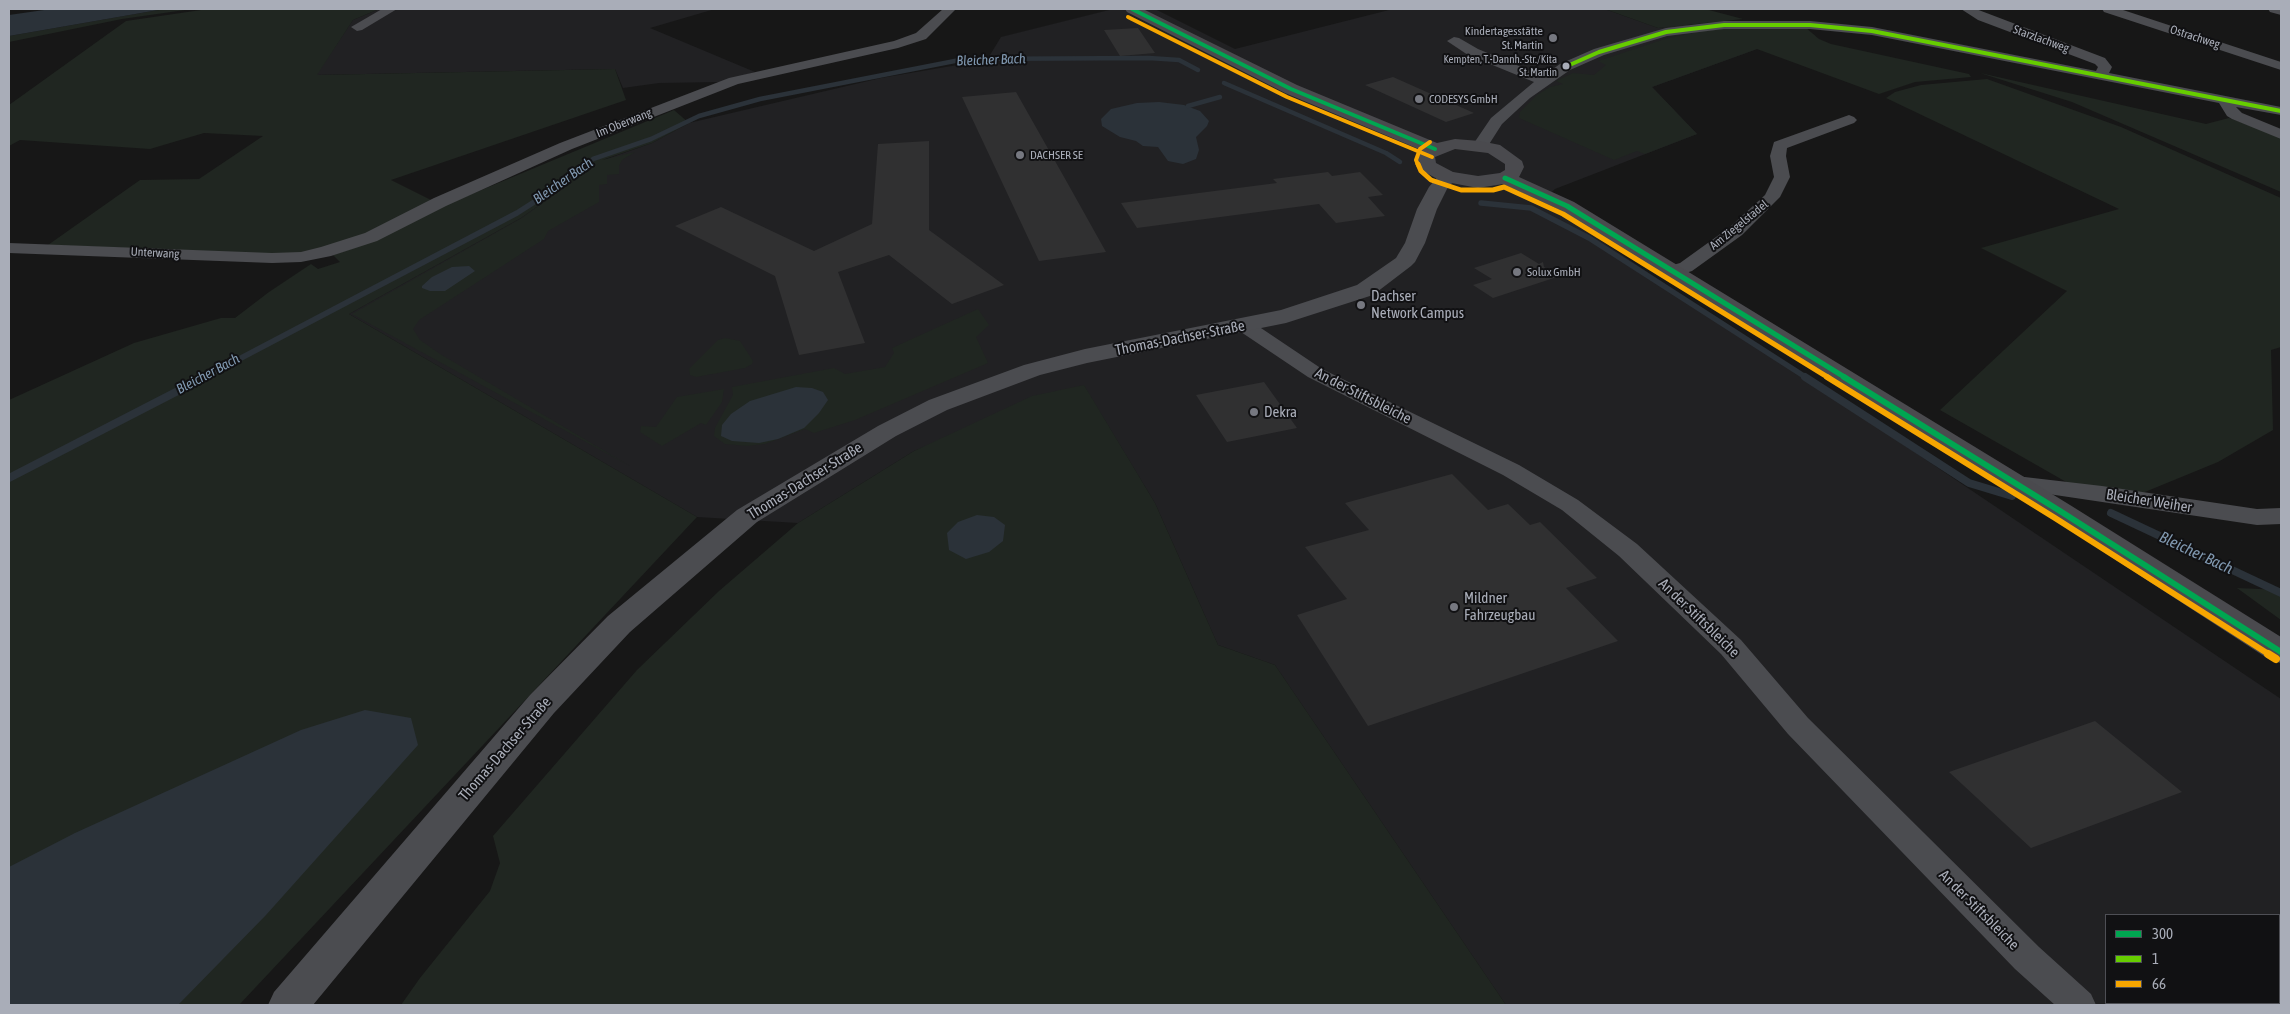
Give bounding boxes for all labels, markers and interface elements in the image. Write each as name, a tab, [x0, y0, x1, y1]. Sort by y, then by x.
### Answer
street label: Starzlachweg	[2011, 22, 2071, 56]
street label: Ostrachweg	[2168, 22, 2222, 52]
place label: Kindertagesstätte St. Martin	[1465, 24, 1543, 52]
marker: Kindertagesstätte St. Martin	[1547, 32, 1559, 44]
water label: Bleicher Bach	[956, 50, 1026, 70]
place label: Kempten, T.-Dannh.-Str./Kita St. Martin	[1443, 53, 1557, 79]
marker: Kempten, T.-Dannh.-Str./Kita St. Martin	[1561, 61, 1571, 71]
place label: CODESYS GmbH	[1429, 92, 1498, 106]
marker: CODESYS GmbH	[1413, 93, 1425, 105]
street label: Im Oberwang	[594, 105, 654, 141]
place label: DACHSER SE	[1030, 148, 1083, 162]
marker: DACHSER SE	[1014, 149, 1026, 161]
water label: Bleicher Bach	[530, 154, 596, 208]
street label: Am Ziegelstadel	[1707, 197, 1771, 253]
street label: Unterwang	[130, 245, 180, 261]
place label: Solux GmbH	[1527, 265, 1581, 279]
marker: Solux GmbH	[1511, 266, 1523, 278]
place label: Dachser Network Campus	[1371, 287, 1464, 322]
marker: Dachser Network Campus	[1355, 299, 1367, 311]
street label: Thomas-Dachser-Straße	[1114, 317, 1246, 359]
water label: Bleicher Bach	[174, 350, 242, 398]
street label: An der Stiftsbleiche	[1312, 364, 1414, 428]
place label: Dekra	[1264, 403, 1297, 421]
marker: Dekra	[1248, 406, 1260, 418]
street label: Thomas-Dachser-Straße	[744, 439, 866, 523]
street label: Bleicher Weiher	[2105, 485, 2193, 517]
water label: Bleicher Bach	[2156, 528, 2236, 578]
street label: An der Stiftsbleiche	[1655, 575, 1743, 661]
place label: Mildner Fahrzeugbau	[1464, 589, 1536, 624]
marker: Mildner Fahrzeugbau	[1448, 601, 1460, 613]
street label: Thomas-Dachser-Straße	[455, 693, 555, 805]
street label: An der Stiftsbleiche	[1935, 866, 2023, 954]
legend	[2105, 914, 2280, 1004]
text: 300	[2152, 925, 2173, 942]
text: 1	[2152, 950, 2159, 967]
text: 66	[2152, 975, 2166, 992]

